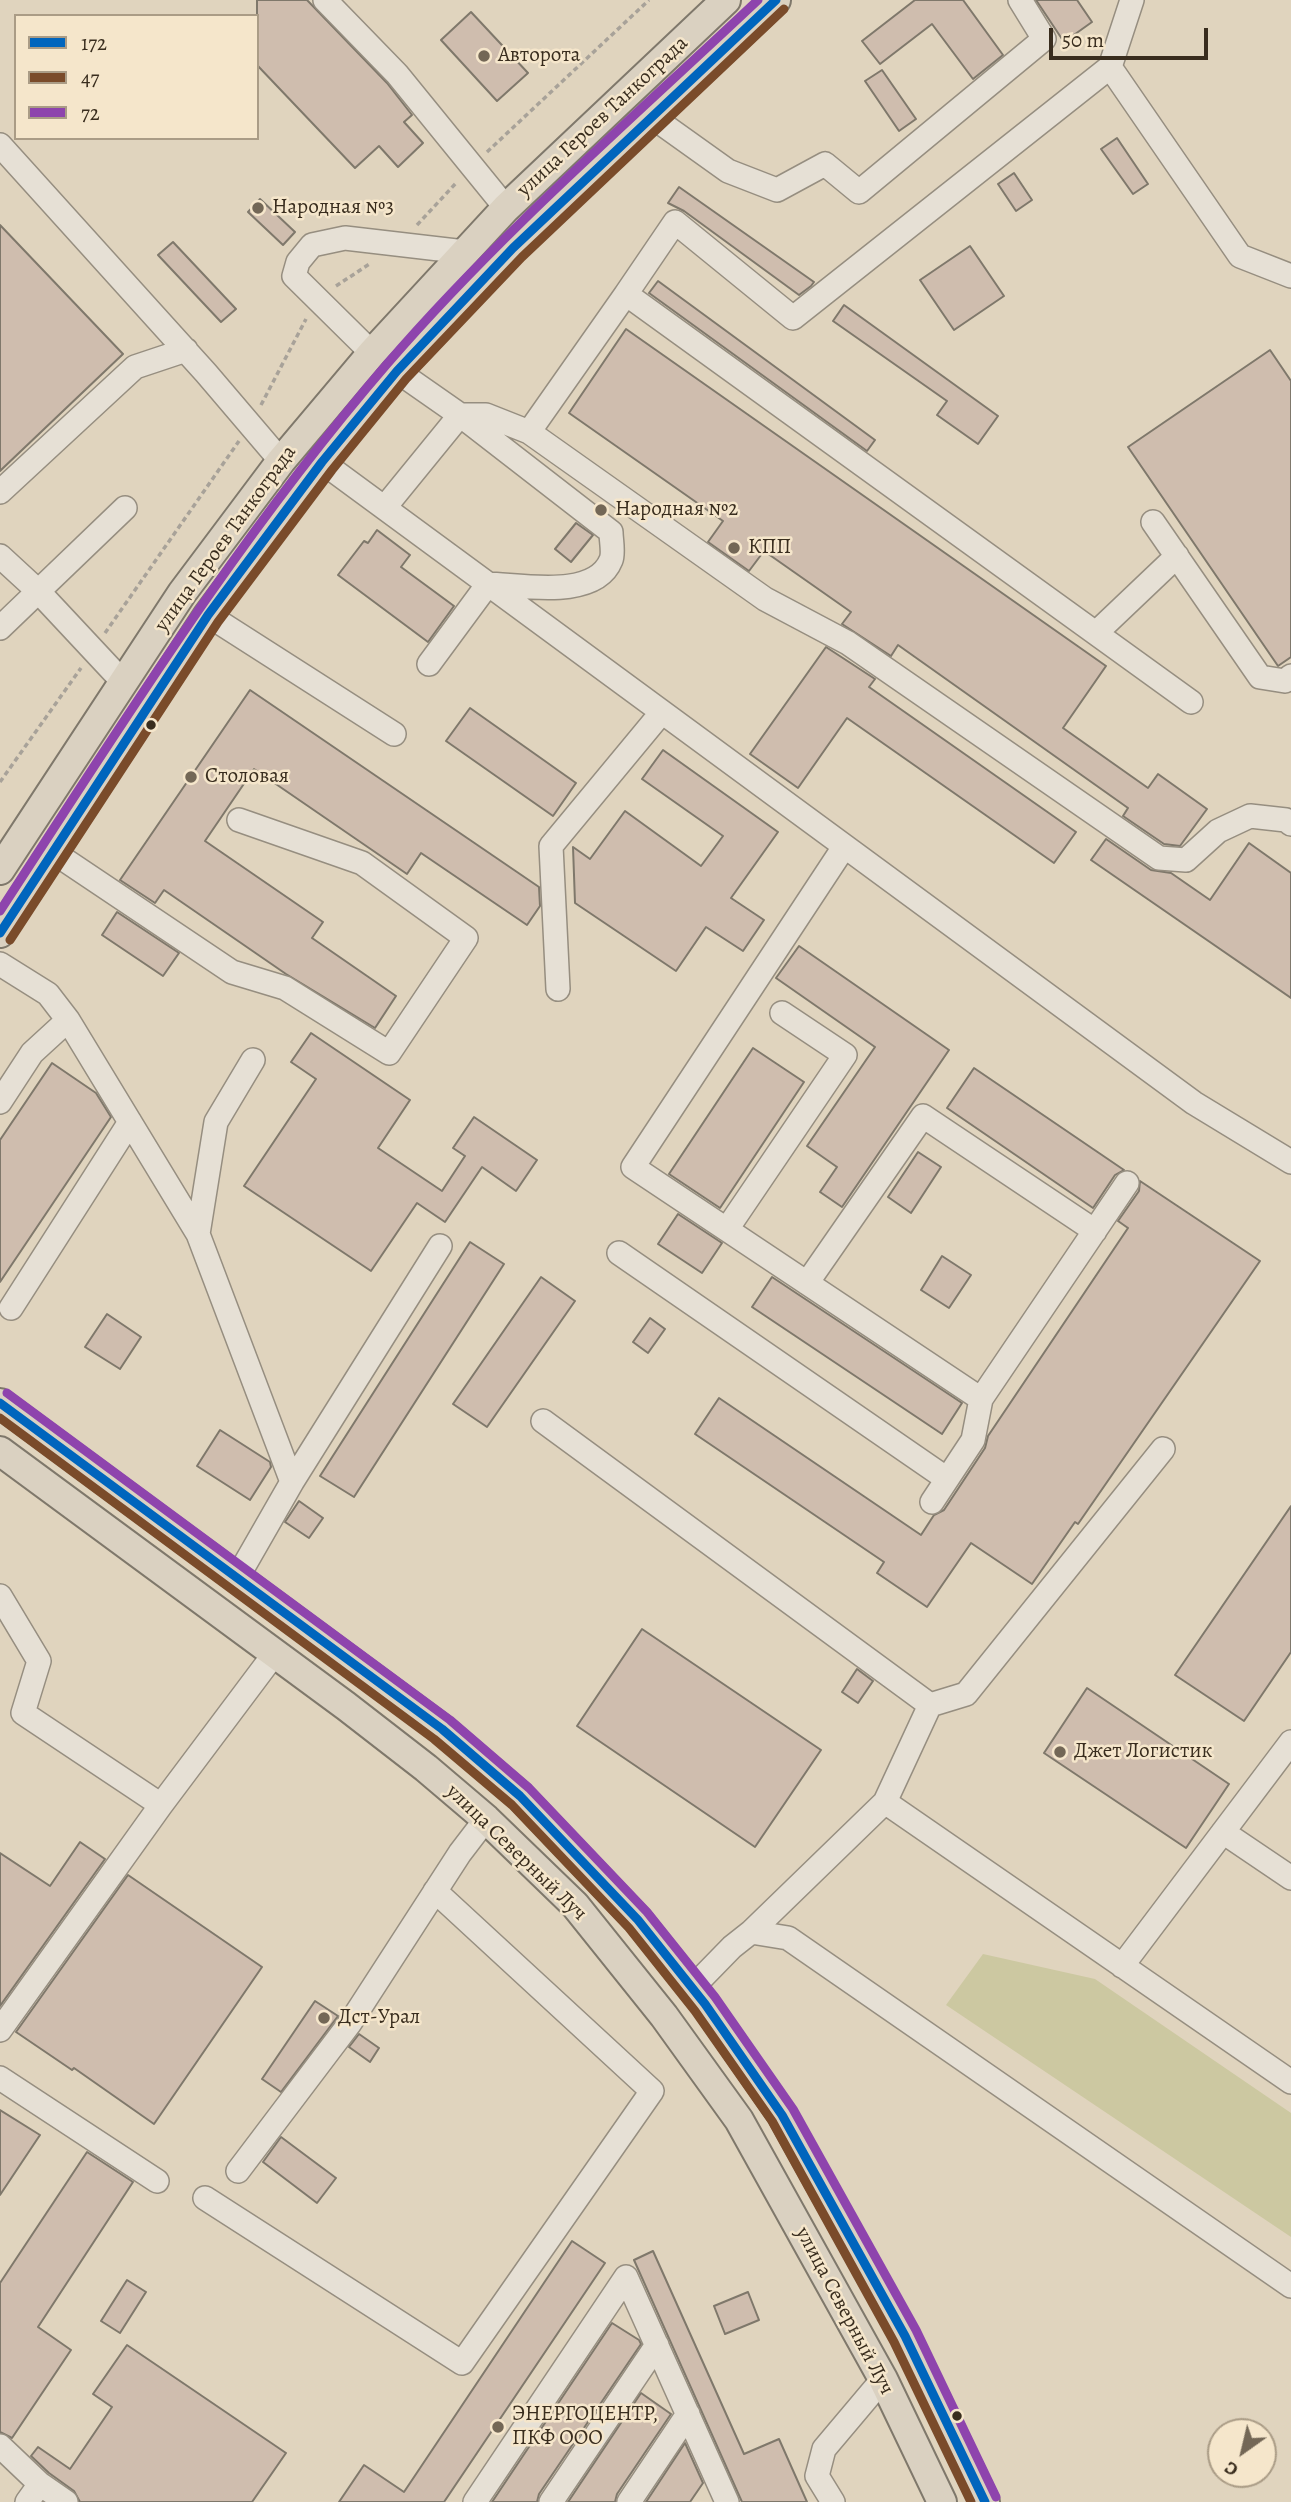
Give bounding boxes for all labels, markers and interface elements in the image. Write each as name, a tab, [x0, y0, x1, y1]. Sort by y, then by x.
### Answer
legend	[14, 14, 259, 140]
scale bar	[1053, 14, 1212, 58]
text: 50 m	[1062, 26, 1104, 54]
text: 172	[81, 29, 107, 57]
street label: улица Героев Танкограда	[512, 31, 694, 203]
place label: Авторота	[498, 43, 580, 69]
marker: Авторота	[476, 48, 492, 64]
text: 47	[81, 64, 99, 92]
text: 72	[81, 99, 100, 127]
place label: Народная №3	[272, 195, 394, 221]
marker: Народная №3	[250, 200, 266, 216]
street label: улица Героев Танкограда	[150, 441, 302, 637]
place label: Народная №2	[615, 497, 738, 523]
marker: Народная №2	[593, 502, 609, 518]
place label: КПП	[748, 535, 791, 561]
marker: КПП	[726, 540, 742, 556]
unlabelled marker	[144, 718, 158, 732]
place label: Столовая	[205, 764, 289, 790]
marker: Столовая	[183, 769, 199, 785]
place label: Джет Логистик	[1074, 1739, 1212, 1765]
marker: Джет Логистик	[1052, 1744, 1068, 1760]
street label: улица Северный Луч	[440, 1779, 592, 1927]
place label: Дст-Урал	[338, 2005, 420, 2031]
marker: Дст-Урал	[316, 2010, 332, 2026]
street label: улица Северный Луч	[789, 2223, 899, 2399]
place label: ЭНЕРГОЦЕНТР, ПКФ ООО	[512, 2402, 658, 2452]
unlabelled marker	[950, 2409, 964, 2423]
north arrow	[1207, 2418, 1277, 2488]
marker: ЭНЕРГОЦЕНТР, ПКФ ООО	[490, 2419, 506, 2435]
text: С	[1219, 2455, 1244, 2483]

